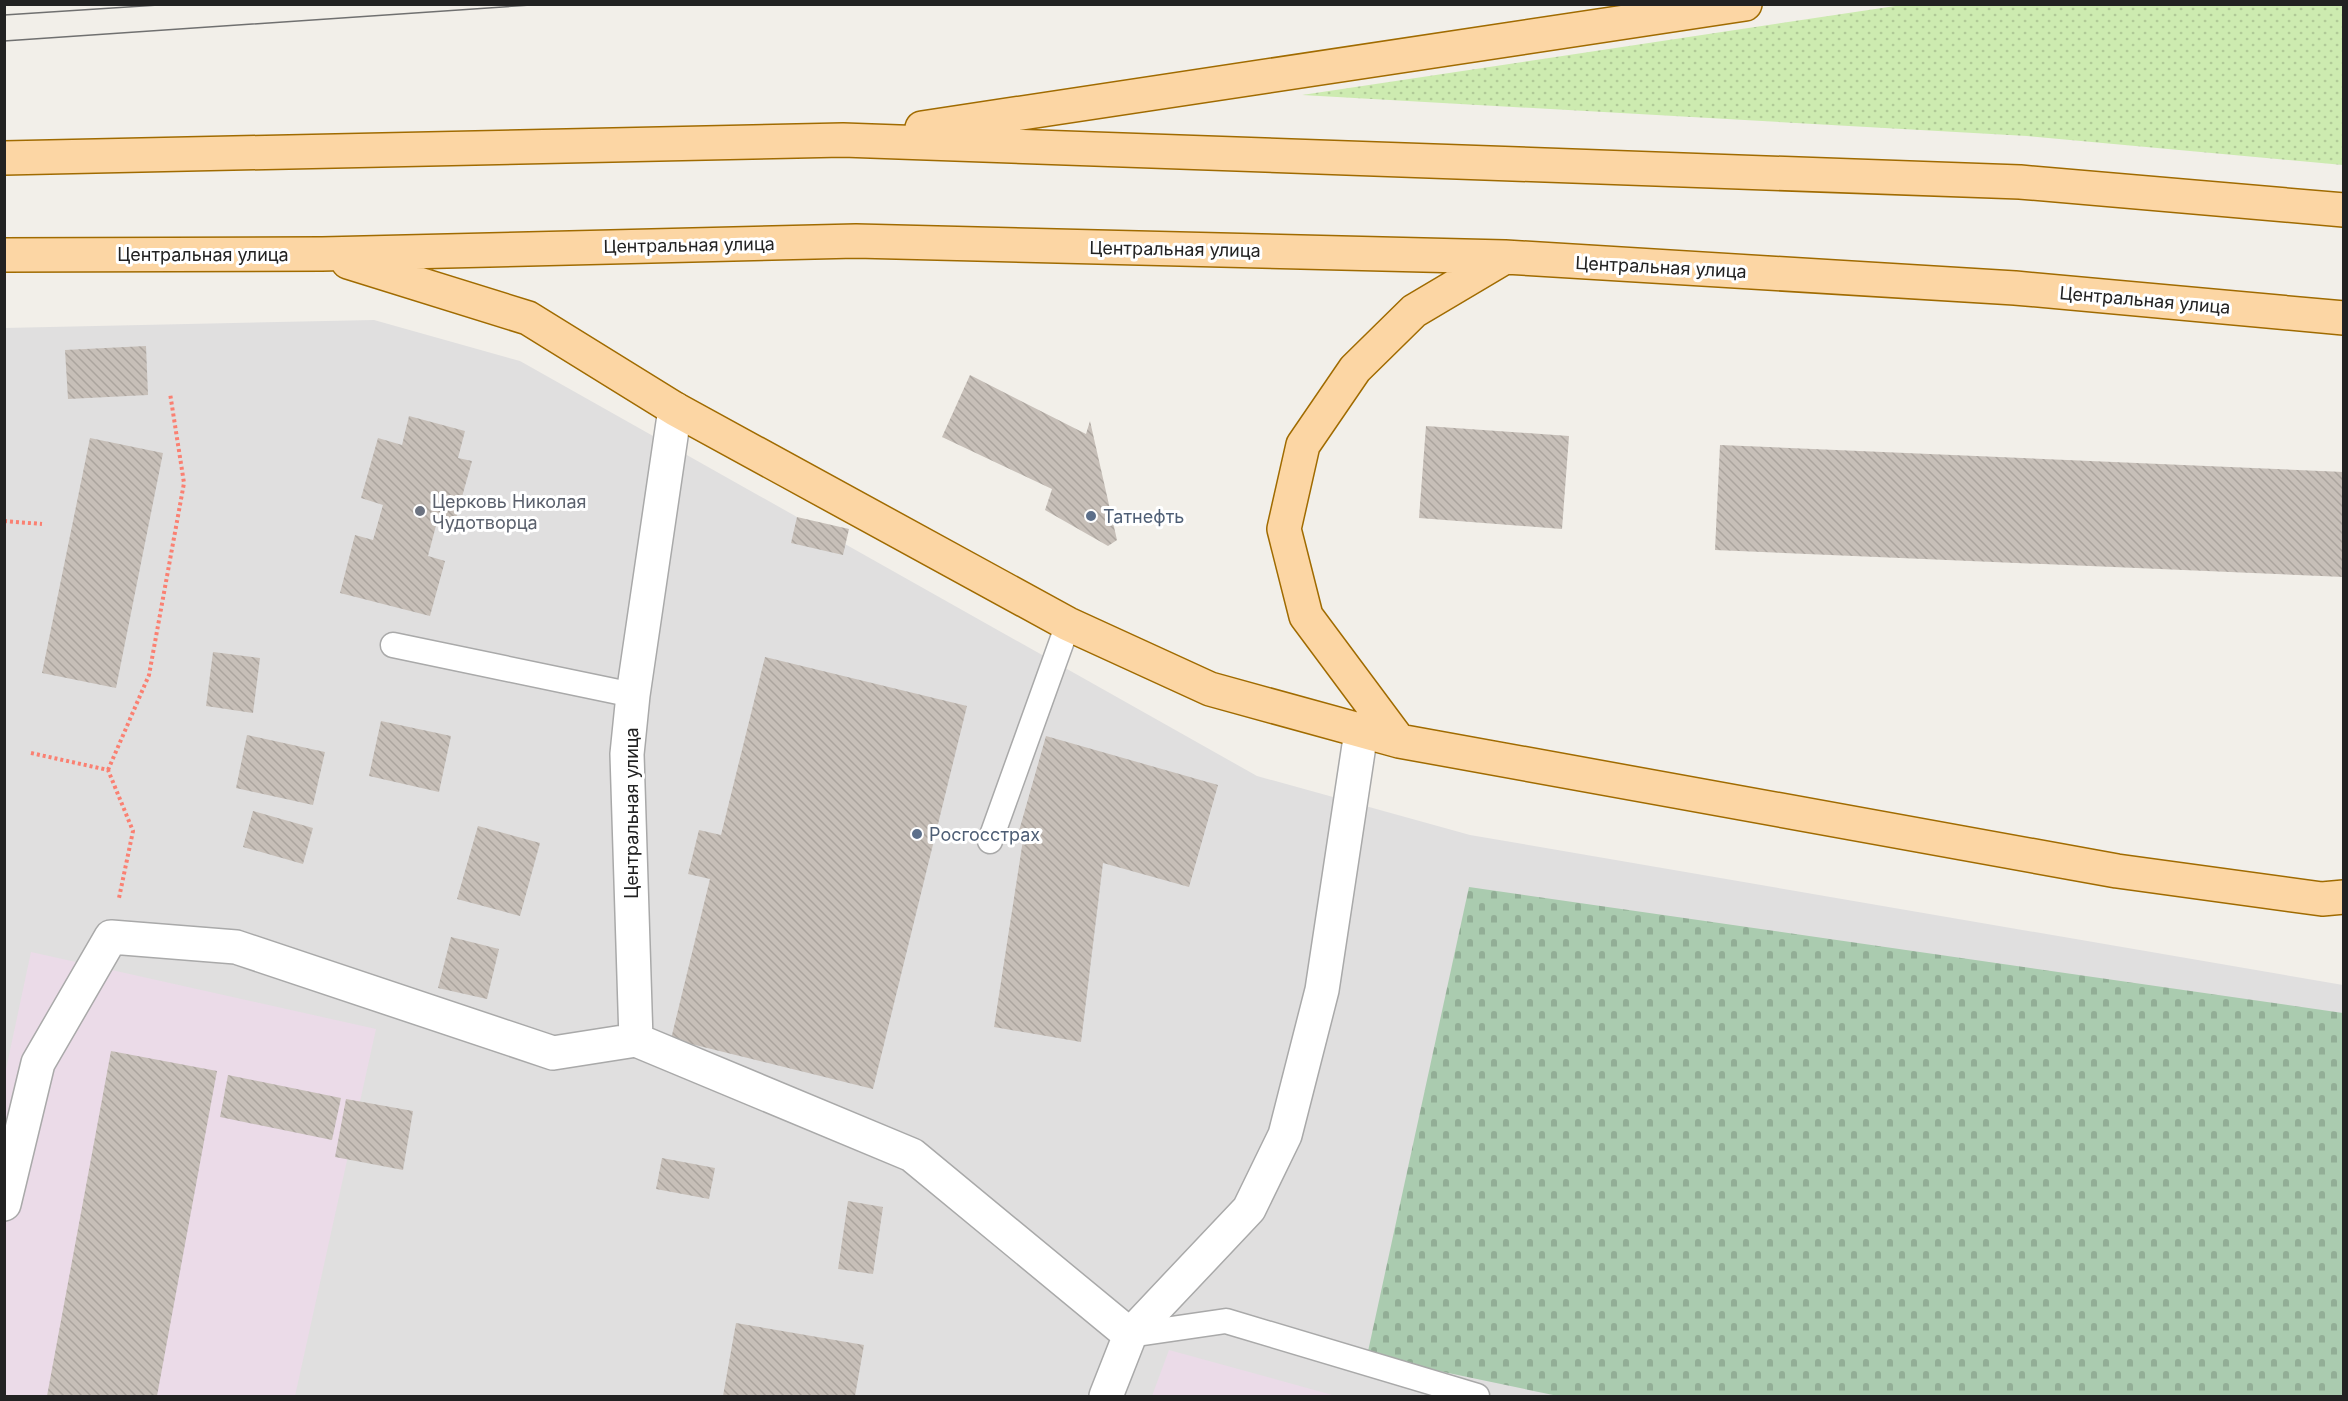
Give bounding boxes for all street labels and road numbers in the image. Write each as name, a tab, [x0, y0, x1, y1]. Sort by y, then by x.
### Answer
street label: Центральная улица	[603, 233, 775, 257]
street label: Центральная улица	[1089, 237, 1261, 261]
street label: Центральная улица	[117, 244, 289, 265]
street label: Центральная улица	[1575, 252, 1747, 282]
street label: Центральная улица	[2059, 282, 2231, 318]
street label: Центральная улица	[621, 727, 642, 899]

